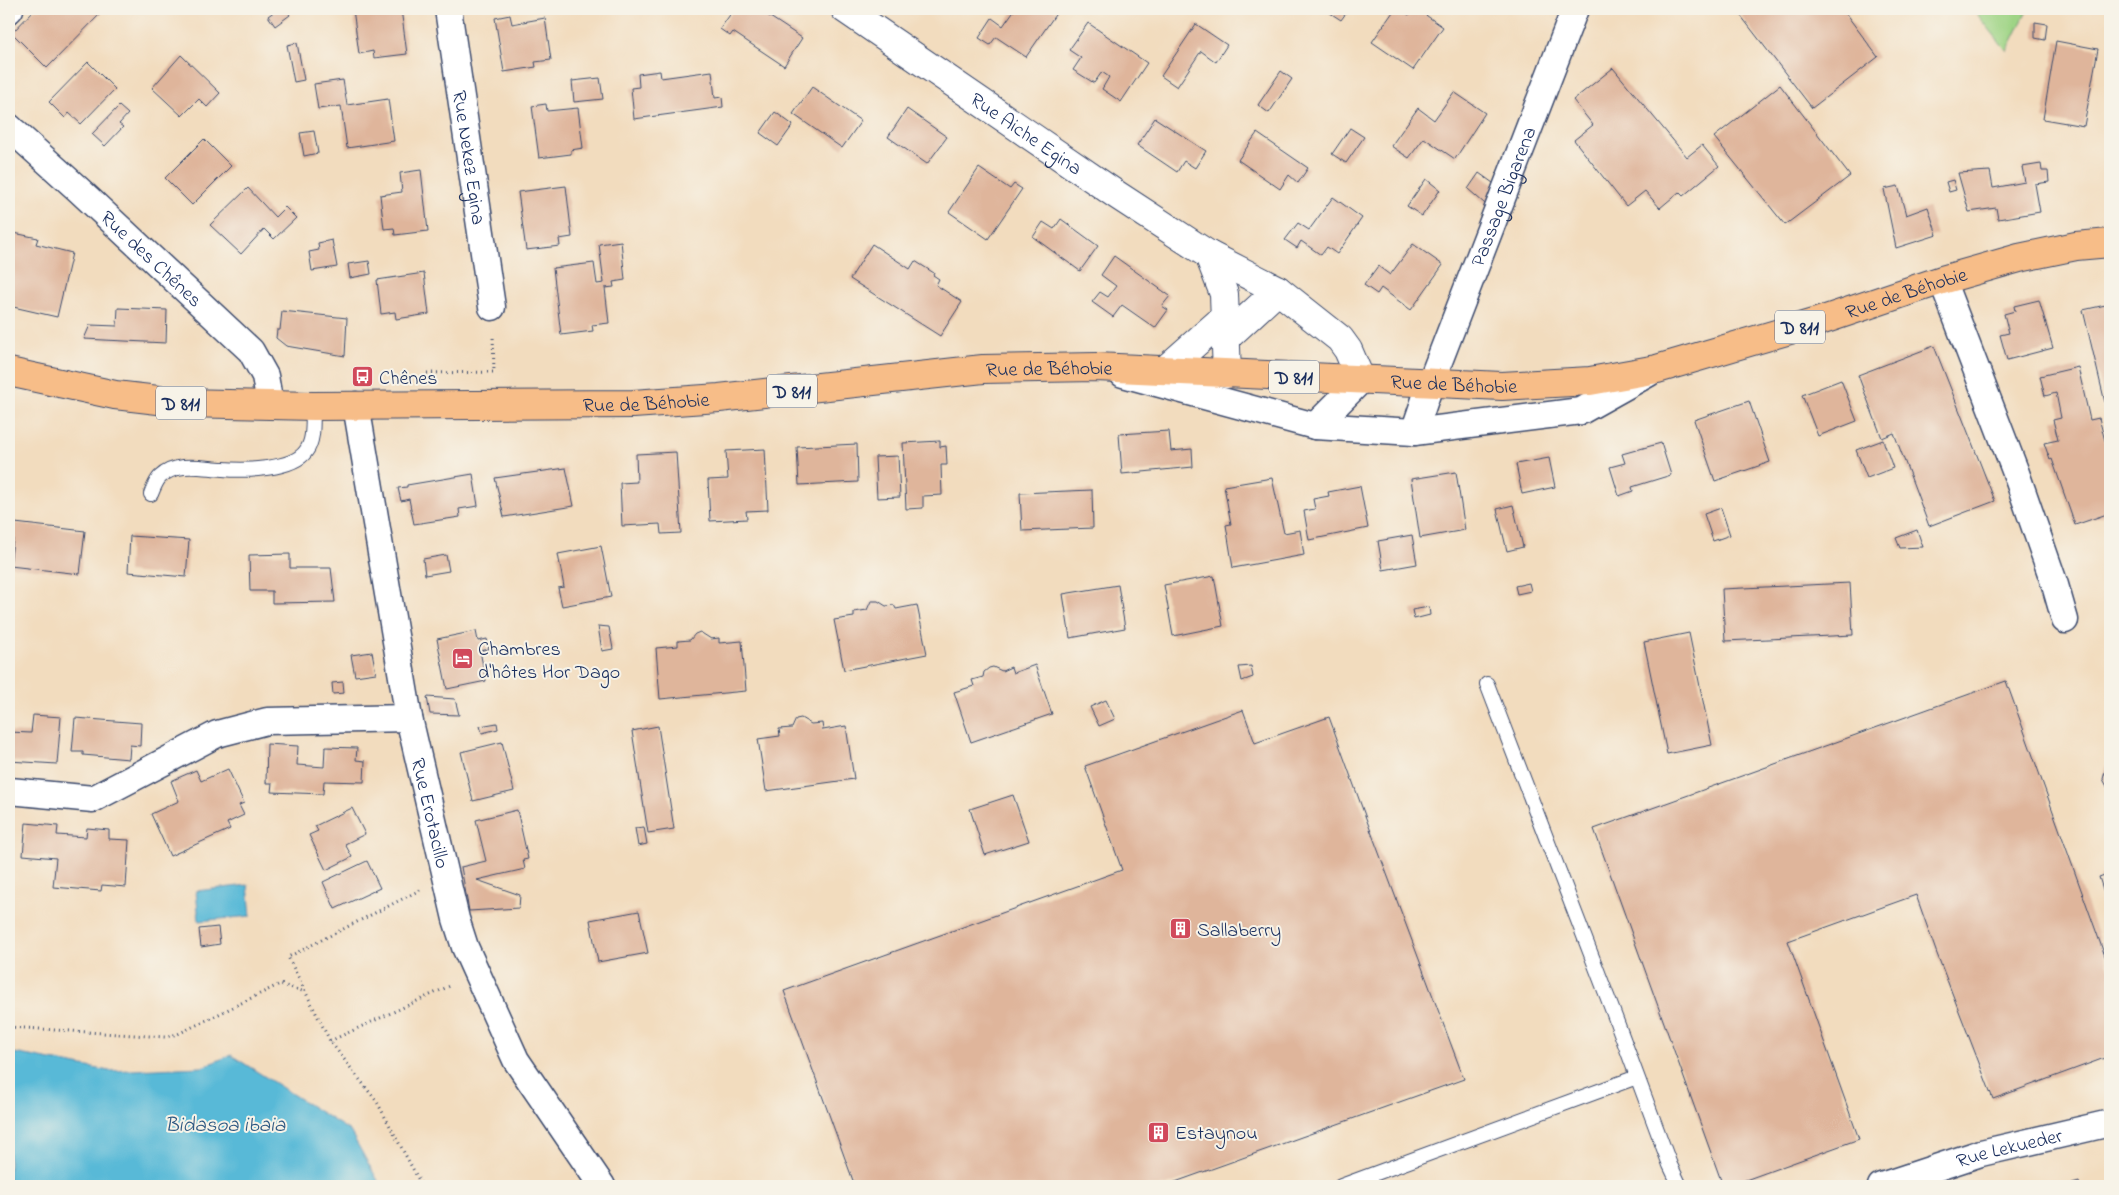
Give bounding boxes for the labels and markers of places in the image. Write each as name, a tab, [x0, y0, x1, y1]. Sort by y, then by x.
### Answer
bus stop icon: Chênes	[351, 365, 375, 389]
place label: Chênes	[379, 365, 437, 394]
place label: Chambres d'hôtes Hor Dago	[478, 636, 620, 689]
hotel icon: Chambres d'hôtes Hor Dago	[450, 647, 474, 671]
building icon: Sallaberry	[1169, 917, 1193, 941]
place label: Sallaberry	[1197, 917, 1281, 946]
building icon: Estaynou	[1147, 1120, 1171, 1144]
place label: Estaynou	[1175, 1120, 1258, 1149]

